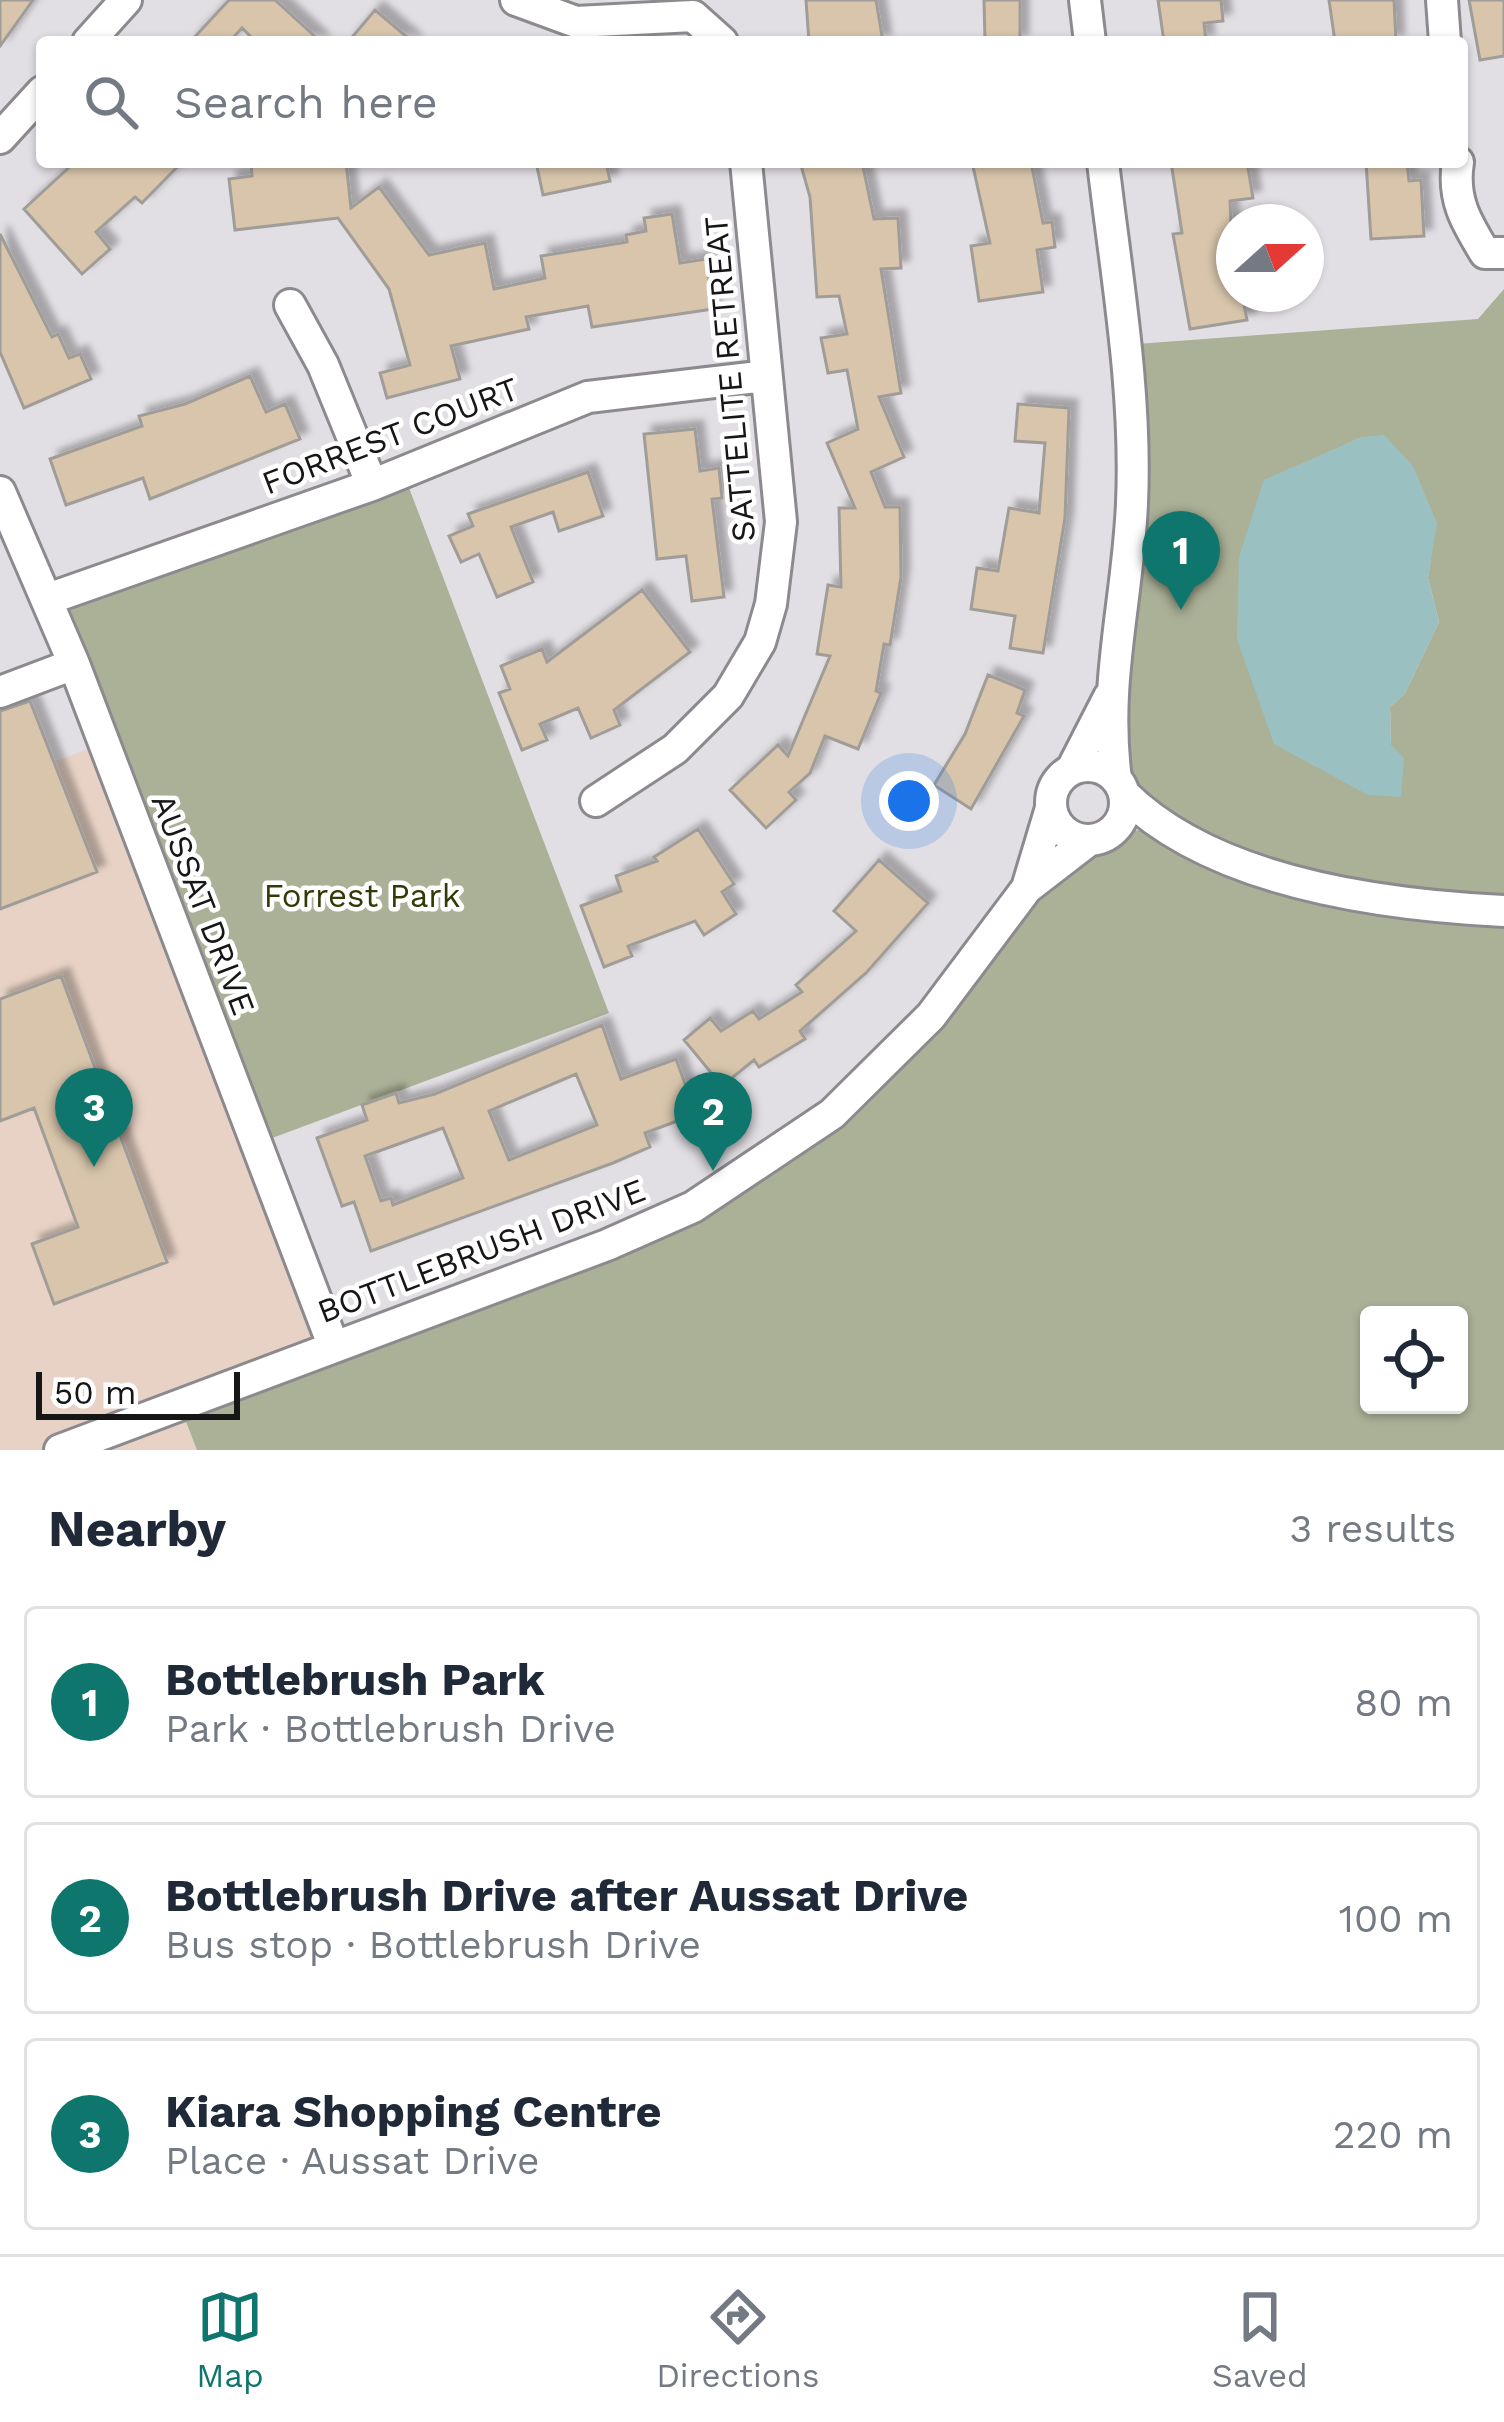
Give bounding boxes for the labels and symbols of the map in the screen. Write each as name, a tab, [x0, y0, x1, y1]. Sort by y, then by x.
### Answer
north arrow	[1216, 204, 1324, 312]
street label: SATTELITE RETREAT	[696, 214, 763, 544]
street label: FORREST COURT	[256, 369, 524, 502]
pin: 1	[1142, 511, 1220, 610]
your location	[879, 771, 939, 831]
street label: AUSSAT DRIVE	[143, 788, 264, 1020]
park label: Forrest Park	[263, 876, 461, 915]
pin: 3	[55, 1068, 133, 1167]
pin: 2	[674, 1072, 752, 1171]
street label: BOTTLEBRUSH DRIVE	[312, 1170, 650, 1331]
scale bar	[36, 1366, 240, 1419]

